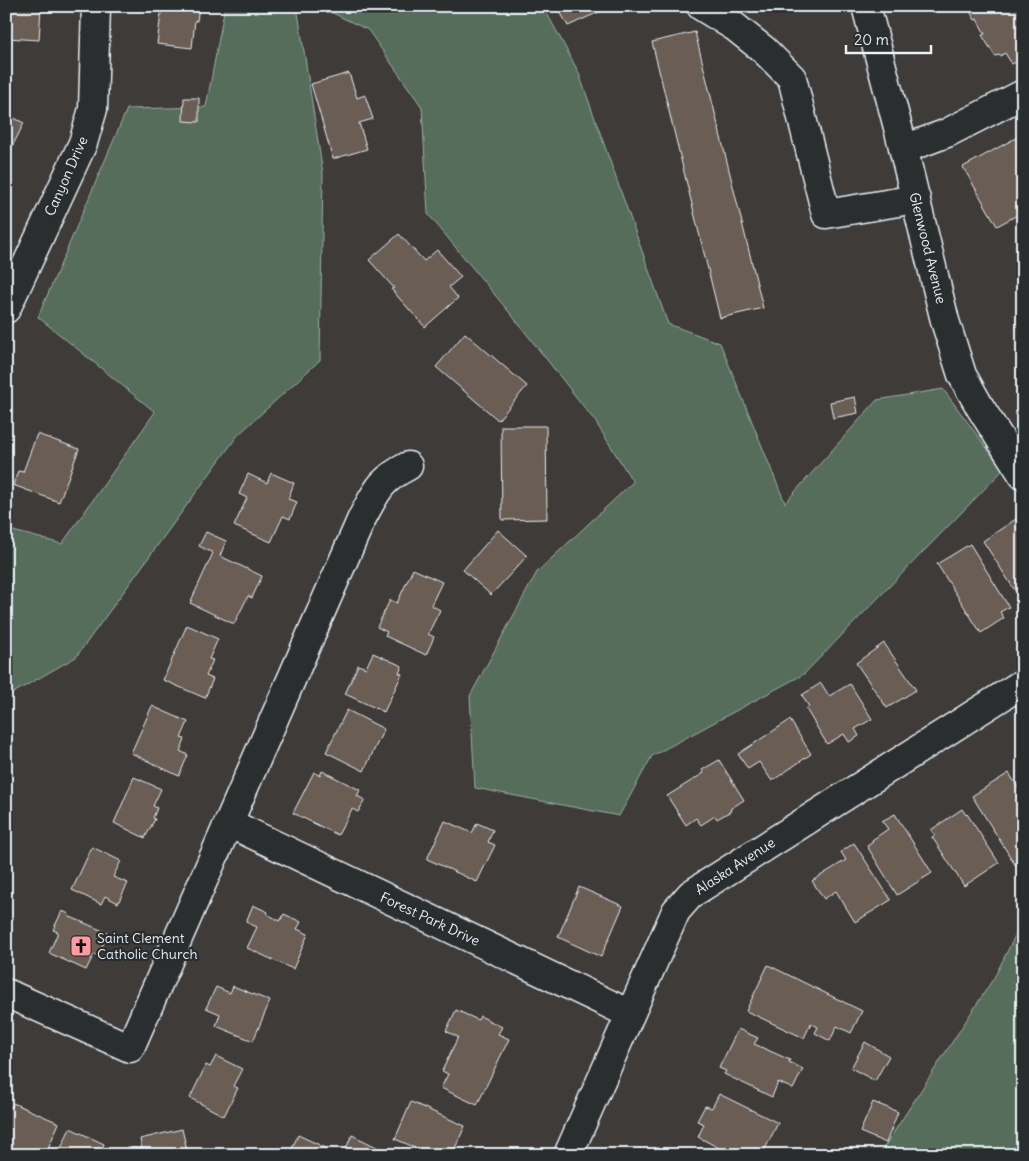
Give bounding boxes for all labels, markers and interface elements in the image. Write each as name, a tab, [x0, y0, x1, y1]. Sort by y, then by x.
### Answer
scale bar	[846, 22, 932, 54]
text: 20 m	[854, 30, 889, 49]
street label: Canyon Drive	[40, 133, 92, 219]
street label: Glenwood Avenue	[905, 191, 951, 305]
street label: Alaska Avenue	[692, 833, 778, 899]
street label: Forest Park Drive	[377, 888, 483, 950]
place label: Saint Clement Catholic Church	[97, 929, 198, 963]
church icon: Saint Clement Catholic Church	[69, 934, 93, 958]

